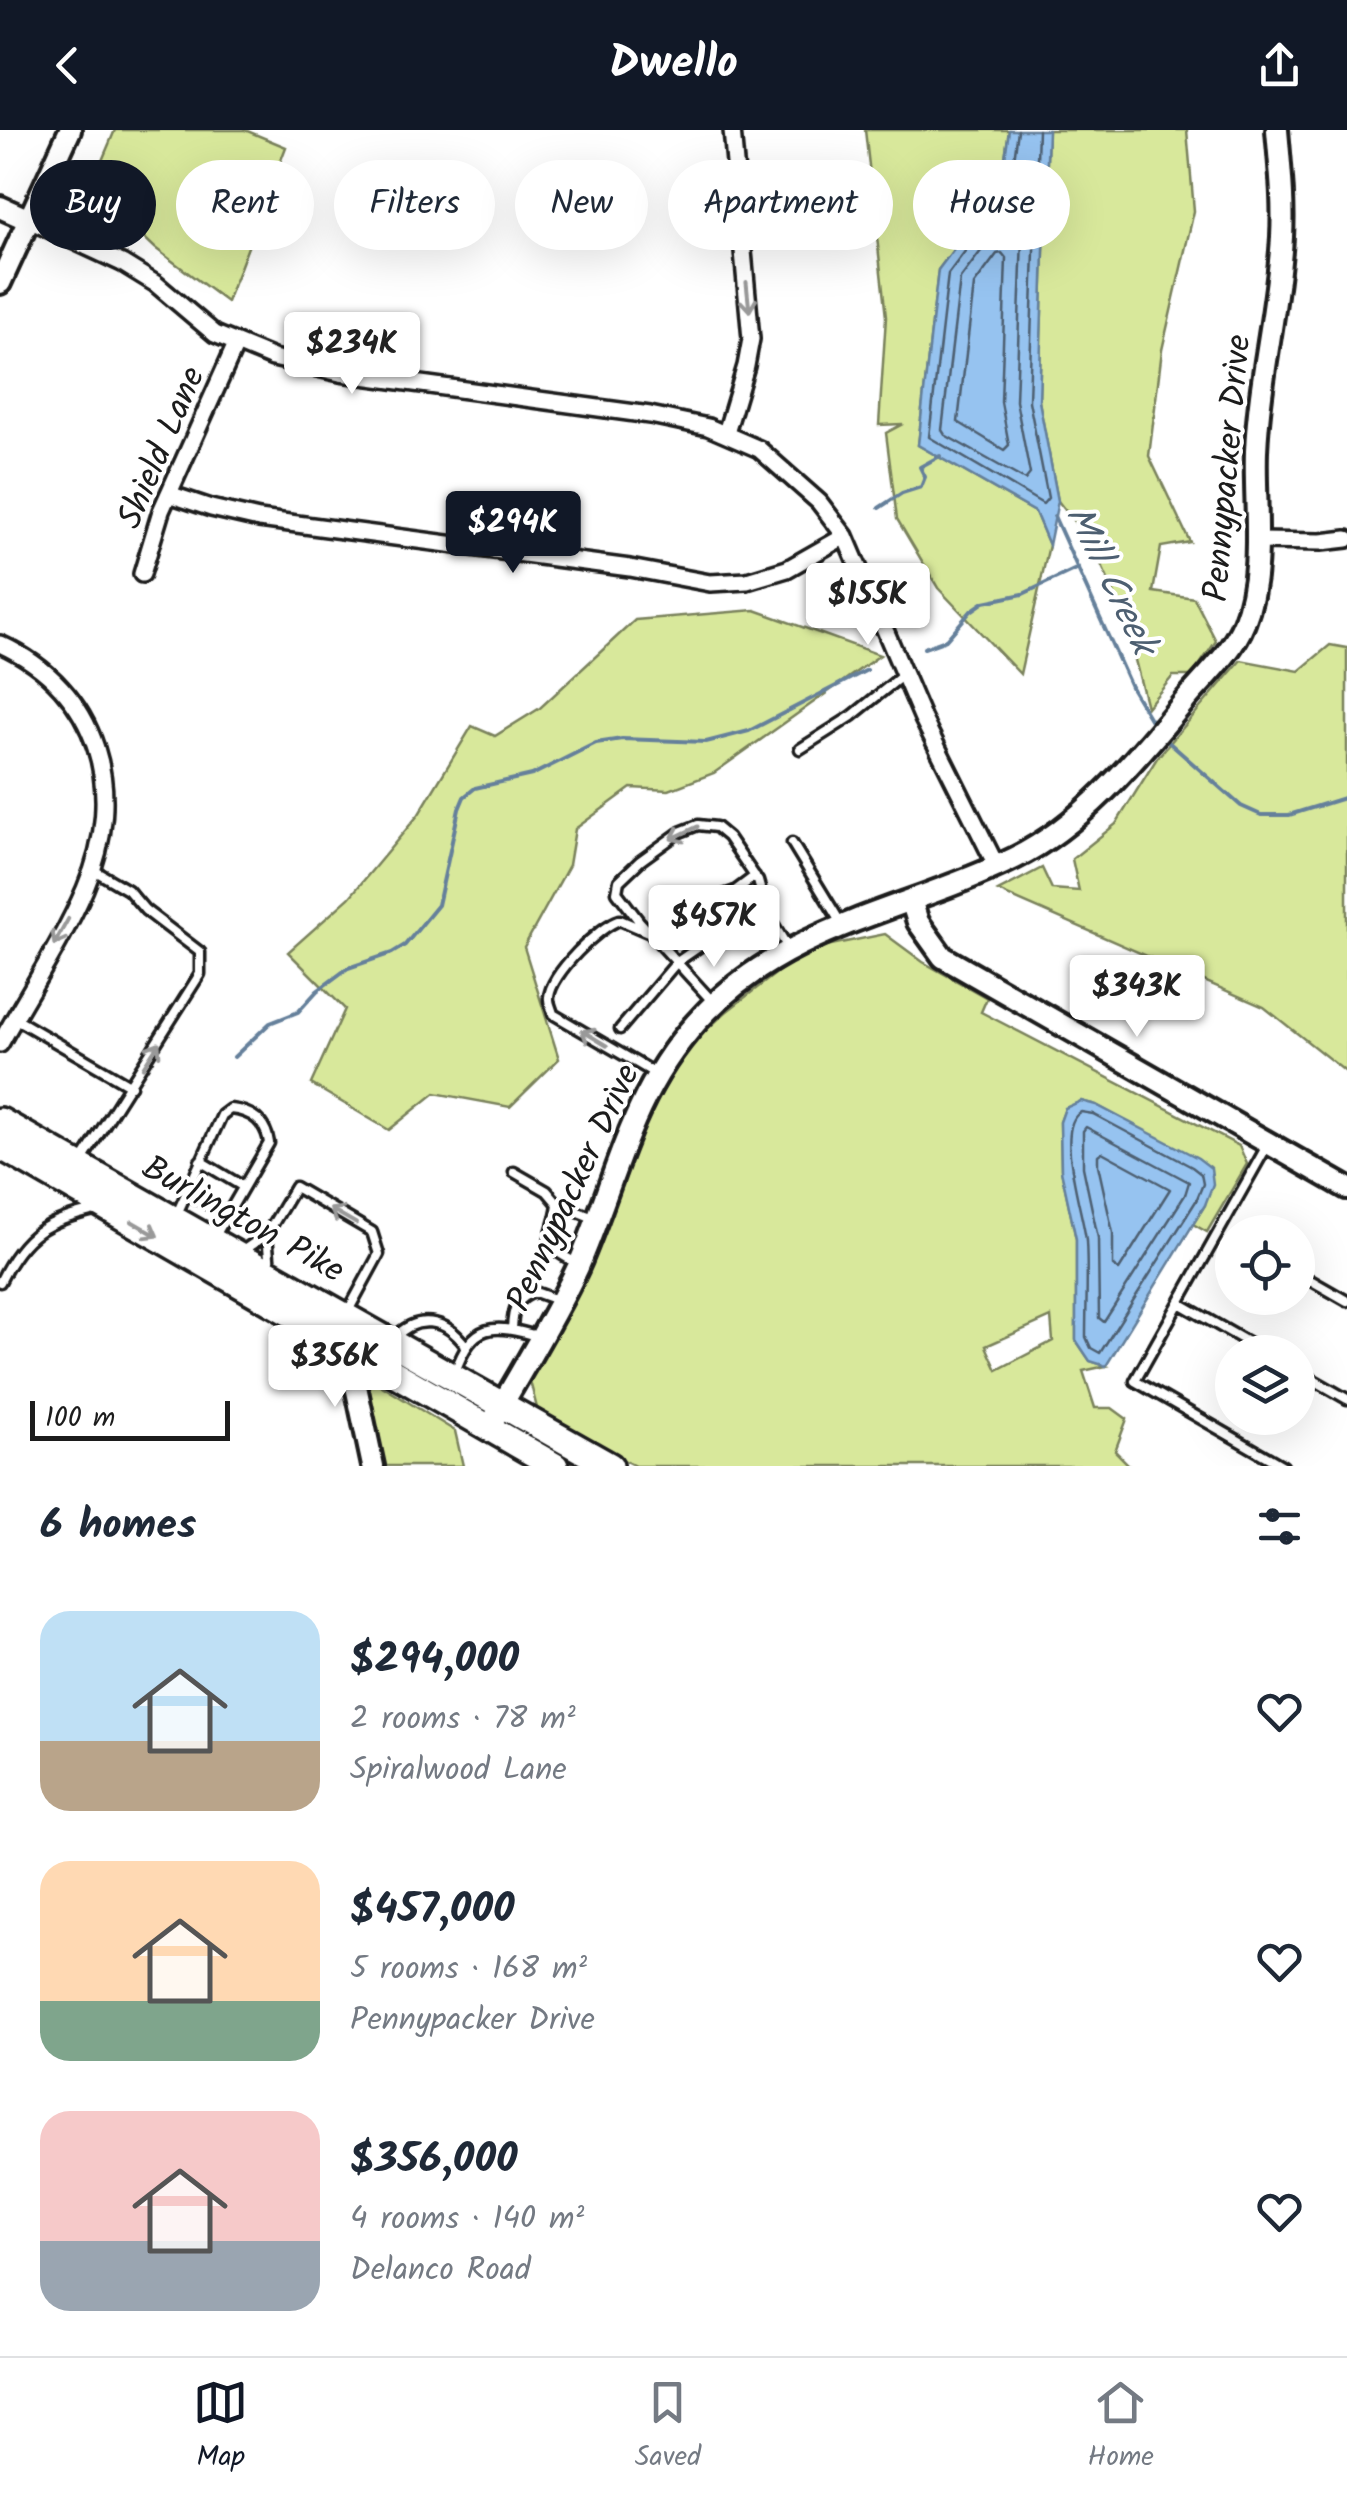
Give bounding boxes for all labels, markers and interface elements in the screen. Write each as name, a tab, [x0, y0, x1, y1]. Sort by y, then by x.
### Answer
text: Dwello	[609, 29, 738, 101]
icon: back	[40, 38, 95, 93]
icon: share	[1252, 38, 1307, 93]
chip: Buy	[30, 160, 156, 250]
chip: Rent	[176, 160, 314, 250]
chip: Filters	[334, 160, 495, 250]
chip: New	[515, 160, 648, 250]
chip: Apartment	[668, 160, 893, 250]
chip: House	[913, 160, 1070, 250]
one-way arrow	[738, 280, 757, 312]
pin: $234K	[282, 312, 422, 397]
text: $234K	[306, 319, 398, 370]
street label: Pennypacker Drive	[1189, 332, 1269, 604]
street label: Shield Lane	[103, 358, 222, 538]
pin: $294K	[443, 491, 583, 576]
water label: Mill Creek	[1047, 495, 1174, 670]
text: $294K	[468, 498, 558, 549]
pin: $155K	[798, 563, 938, 648]
text: $155K	[828, 570, 908, 621]
one-way arrow	[669, 825, 699, 843]
pin: $457K	[644, 885, 784, 970]
text: $457K	[671, 892, 757, 943]
one-way arrow	[51, 917, 71, 947]
pin: $343K	[1067, 955, 1207, 1040]
text: $343K	[1092, 962, 1182, 1013]
one-way arrow	[580, 1028, 609, 1048]
one-way arrow	[141, 1041, 162, 1070]
street label: Pennypacker Drive	[493, 1055, 657, 1322]
street label: Burlington Pike	[131, 1142, 355, 1300]
one-way arrow	[329, 1205, 358, 1225]
map controls	[1215, 1215, 1315, 1435]
button: locate	[1215, 1215, 1315, 1315]
one-way arrow	[131, 1219, 159, 1239]
pin: $356K	[265, 1325, 405, 1410]
text: $356K	[290, 1332, 380, 1383]
button: layers	[1215, 1335, 1315, 1435]
scale bar	[30, 1396, 230, 1440]
text: 100 m	[45, 1396, 115, 1441]
text: 6 homes	[40, 1493, 196, 1560]
icon: filters	[1252, 1499, 1307, 1554]
text: $294,000	[350, 1627, 519, 1694]
icon: home	[120, 1651, 240, 1771]
icon: heart	[1252, 1684, 1307, 1739]
text: 2 rooms · 78 m²	[350, 1694, 576, 1745]
text: Spiralwood Lane	[350, 1745, 567, 1796]
text: $457,000	[350, 1877, 514, 1944]
icon: home	[120, 1901, 240, 2021]
icon: heart	[1252, 1934, 1307, 1989]
text: 5 rooms · 168 m²	[350, 1944, 587, 1995]
text: Pennypacker Drive	[350, 1995, 595, 2046]
text: $356,000	[350, 2127, 518, 2194]
icon: home	[120, 2151, 240, 2271]
icon: heart	[1252, 2184, 1307, 2239]
text: 4 rooms · 140 m²	[350, 2194, 584, 2245]
text: Delanco Road	[350, 2245, 531, 2296]
tab: Map	[193, 2375, 248, 2480]
tab: Saved	[635, 2375, 701, 2480]
tab: Home	[1087, 2375, 1154, 2480]

